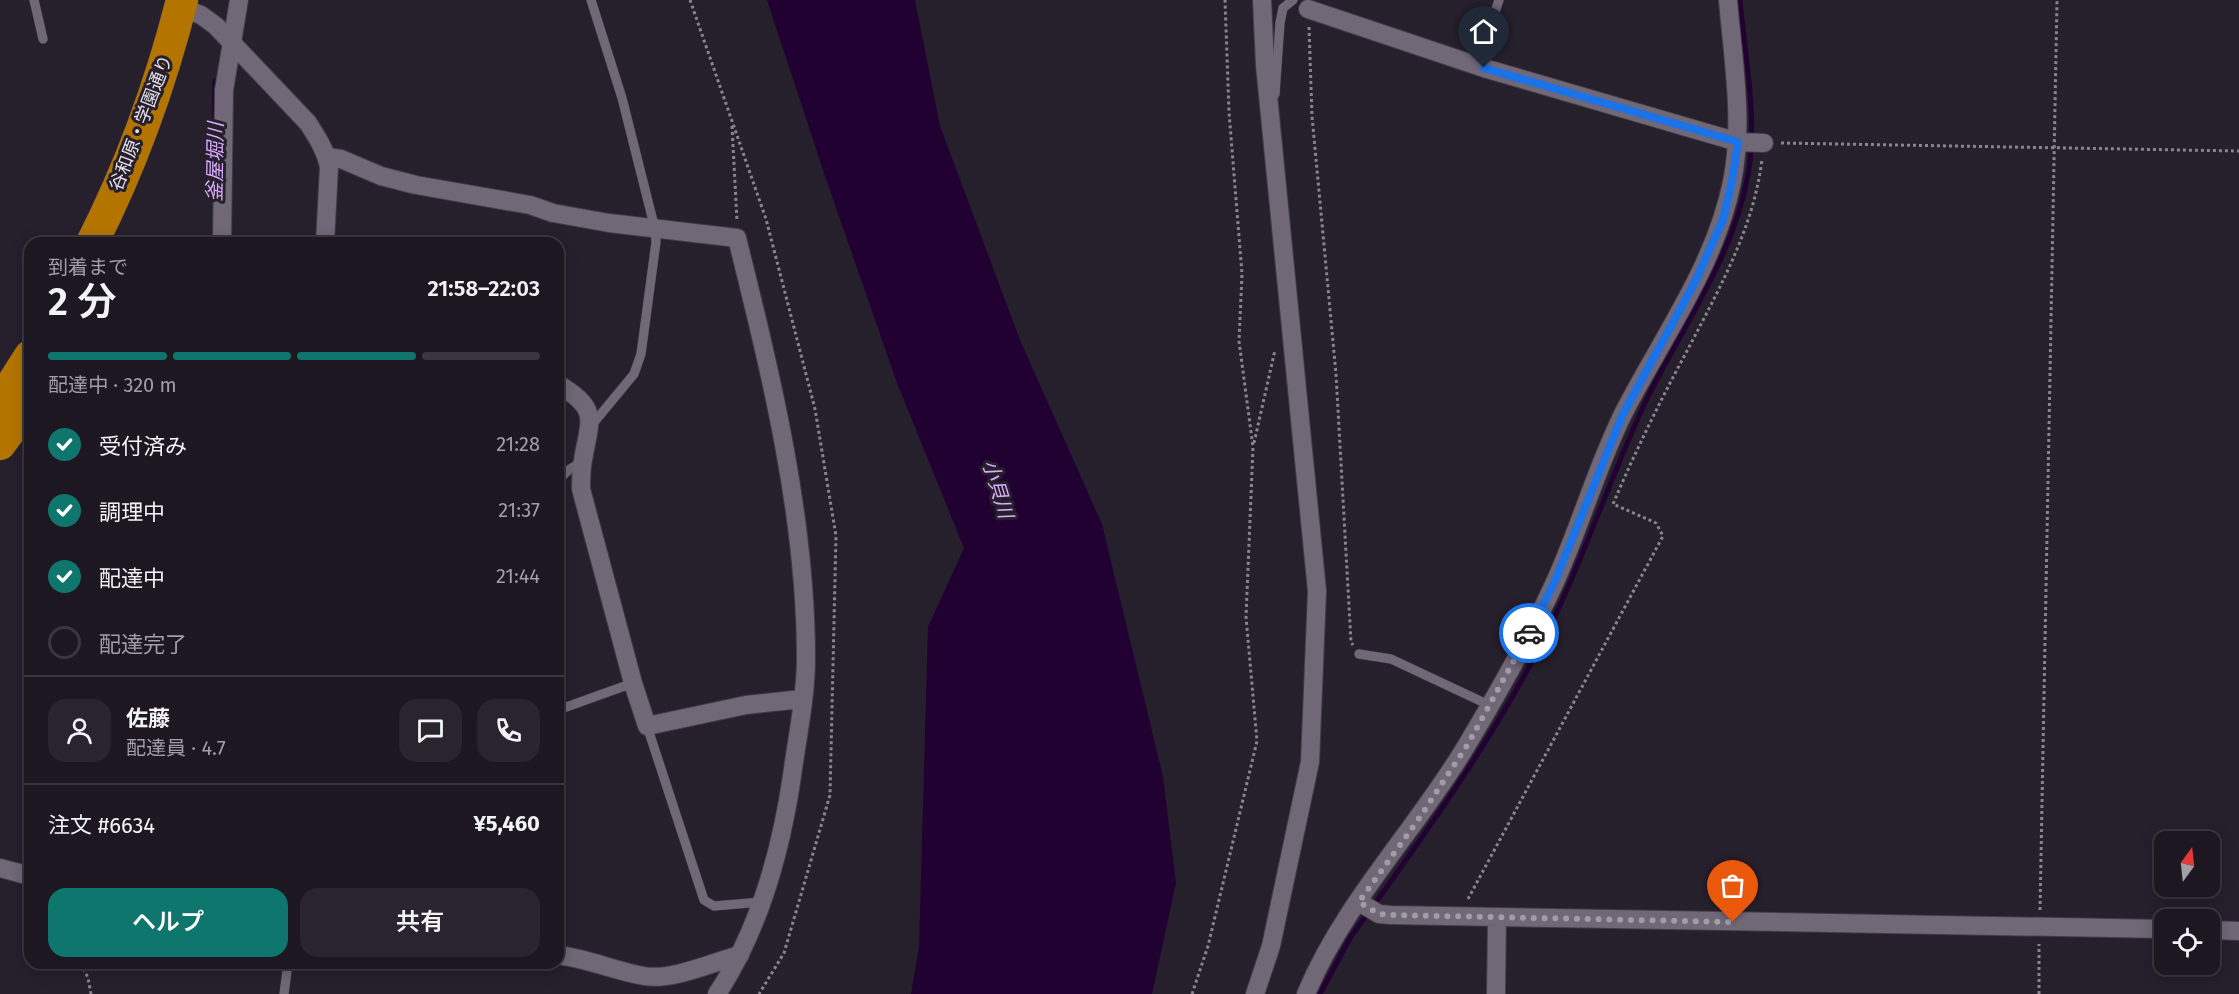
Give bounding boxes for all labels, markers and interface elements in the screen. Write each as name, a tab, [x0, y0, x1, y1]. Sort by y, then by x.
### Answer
pin	[1458, 6, 1509, 68]
icon: home	[1467, 15, 1500, 48]
street label: 谷和原・学園通り	[105, 52, 177, 194]
water label: 釜屋堀川	[202, 120, 228, 202]
text: 到着まで	[48, 255, 128, 279]
text: 21:58–22:03	[428, 275, 540, 302]
text: 2 分	[48, 279, 116, 325]
text: 配達中 · 320 m	[48, 373, 177, 397]
icon: check	[48, 428, 81, 461]
text: 21:28	[496, 432, 540, 456]
text: 受付済み	[99, 433, 187, 460]
water label: 小貝川	[978, 457, 1019, 523]
icon: check	[48, 494, 81, 527]
text: 21:37	[498, 498, 540, 522]
text: 調理中	[99, 499, 165, 526]
icon: check	[48, 560, 81, 593]
text: 21:44	[496, 564, 540, 588]
text: 配達中	[99, 565, 165, 592]
courier	[1499, 603, 1559, 663]
icon: car	[1513, 617, 1546, 650]
text: 配達完了	[99, 631, 187, 658]
button: person	[48, 699, 111, 762]
button: chat	[399, 699, 462, 762]
button: phone	[477, 699, 540, 762]
text: 佐藤	[126, 705, 170, 732]
text: 配達員 · 4.7	[126, 736, 226, 760]
text: ¥5,460	[473, 810, 540, 837]
text: 注文 #6634	[48, 812, 155, 839]
north arrow	[2154, 831, 2220, 897]
map controls	[2154, 831, 2220, 975]
pin	[1707, 860, 1758, 922]
icon: bag	[1716, 869, 1749, 902]
button: ヘルプ	[48, 888, 288, 957]
button: 共有	[300, 888, 540, 957]
button: locate	[2154, 909, 2220, 975]

